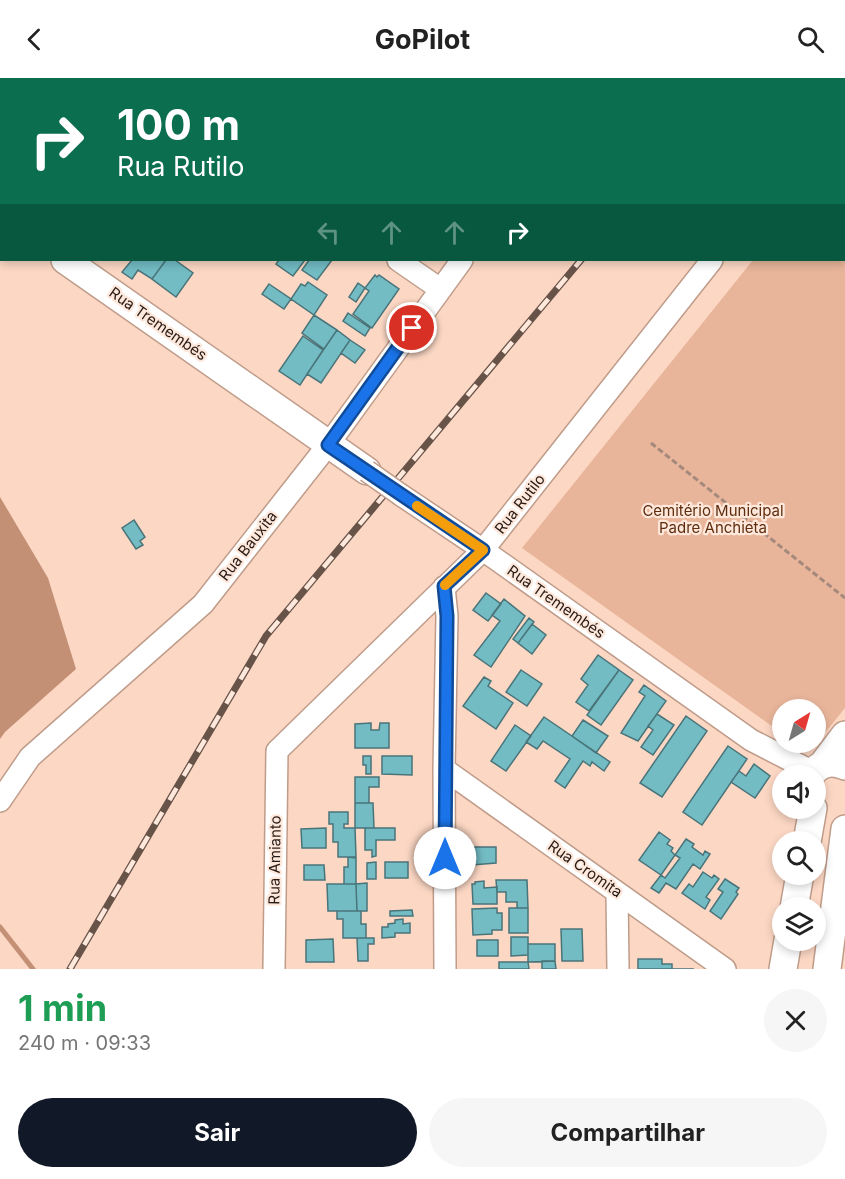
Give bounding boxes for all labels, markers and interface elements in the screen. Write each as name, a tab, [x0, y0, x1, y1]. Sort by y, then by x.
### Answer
icon: back	[18, 23, 51, 56]
text: GoPilot	[375, 23, 470, 56]
icon: search	[794, 23, 827, 56]
text: 100 m	[117, 99, 240, 150]
icon: right	[18, 102, 96, 180]
text: Rua Rutilo	[117, 150, 245, 183]
icon: left	[312, 216, 345, 249]
icon: ahead	[375, 216, 408, 249]
icon: ahead	[438, 216, 471, 249]
icon: right	[501, 216, 534, 249]
street label: Rua Tremembés	[106, 283, 211, 364]
pin	[386, 302, 437, 353]
icon: arrive	[395, 311, 428, 344]
street label: Rua Rutilo	[490, 470, 549, 537]
park label: Cemitério Municipal Padre Anchieta	[642, 501, 784, 537]
street label: Rua Bauxita	[214, 507, 281, 584]
street label: Rua Tremembés	[504, 561, 609, 642]
north arrow	[772, 699, 826, 753]
map controls	[772, 699, 826, 951]
button: sound	[772, 765, 826, 819]
street label: Rua Amianto	[264, 815, 285, 905]
position arrow	[413, 826, 477, 890]
button: search	[772, 831, 826, 885]
street label: Rua Cromita	[544, 836, 626, 901]
button: layers	[772, 897, 826, 951]
text: 1 min	[18, 986, 107, 1030]
button: close	[764, 989, 827, 1052]
text: 240 m · 09:33	[18, 1031, 151, 1055]
button: Sair	[18, 1098, 417, 1167]
button: Compartilhar	[429, 1098, 827, 1167]

